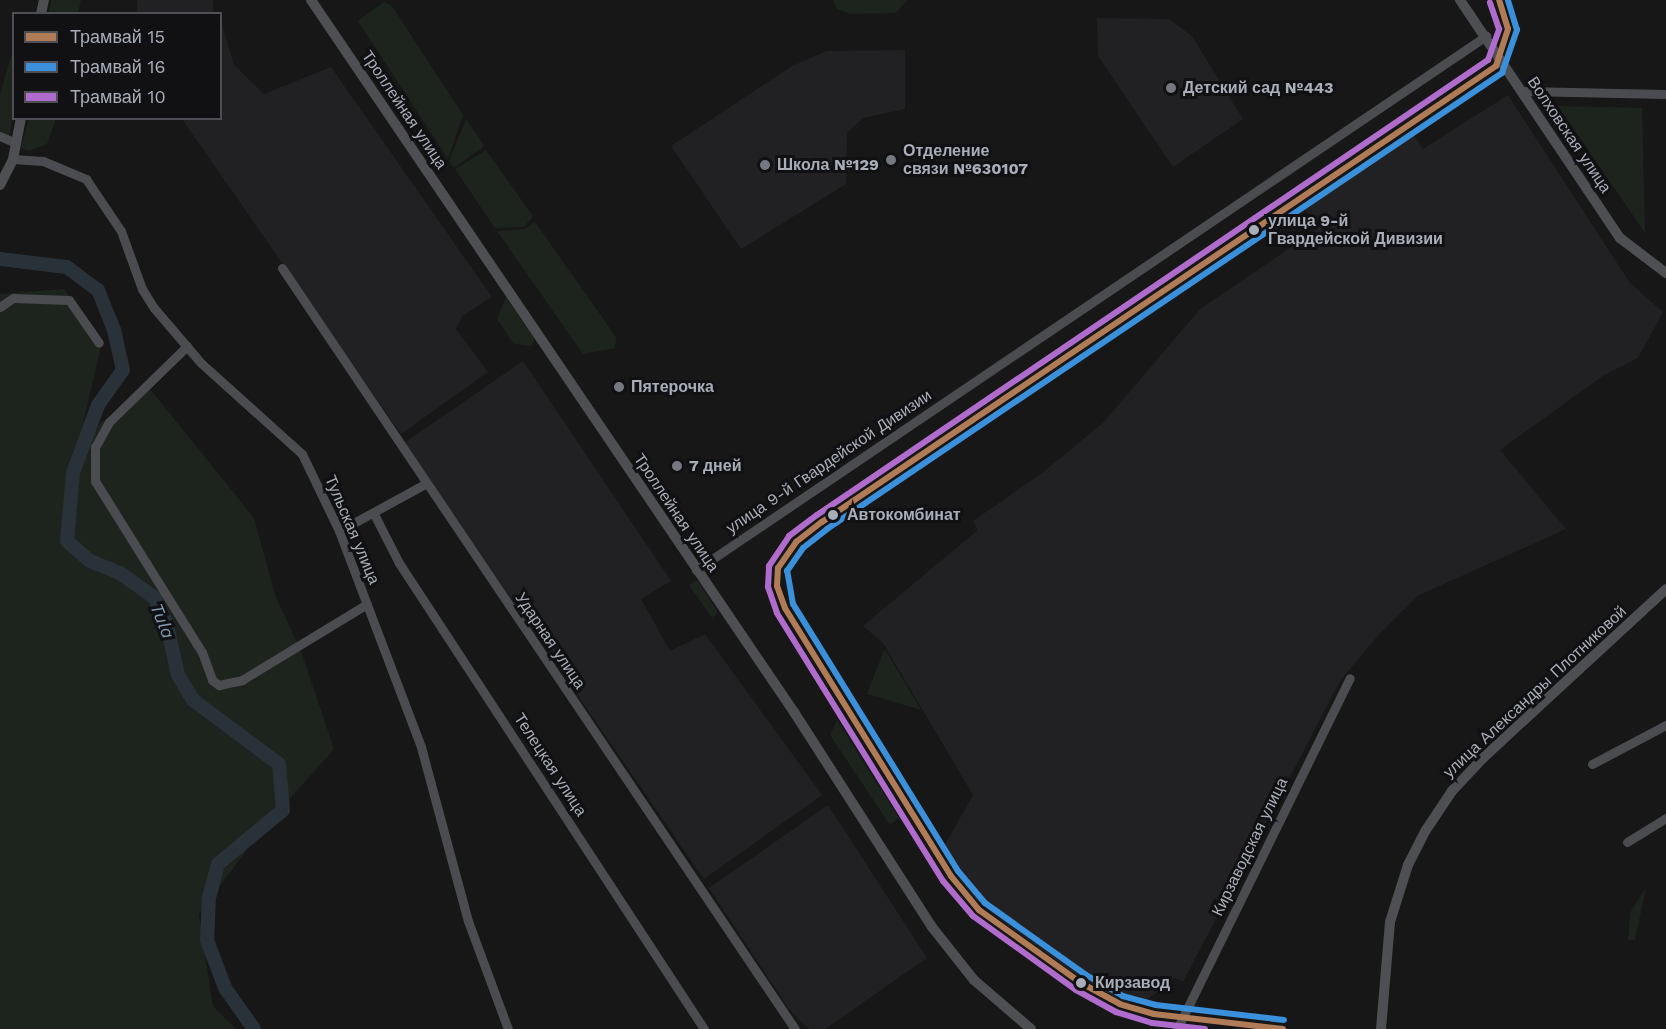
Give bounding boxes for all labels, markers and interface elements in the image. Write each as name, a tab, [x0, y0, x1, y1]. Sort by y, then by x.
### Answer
legend	[12, 12, 222, 120]
text: Трамвай 15	[70, 26, 165, 47]
street label: Троллейная улица	[357, 47, 451, 173]
text: Трамвай 16	[70, 56, 166, 77]
street label: Волховская улица	[1523, 73, 1615, 197]
place label: Детский сад №443	[1183, 78, 1334, 98]
marker: Детский сад №443	[1164, 81, 1178, 95]
text: Трамвай 10	[70, 86, 166, 107]
place label: Отделение связи №630107	[903, 141, 1028, 179]
marker: Отделение связи №630107	[884, 153, 898, 167]
place label: Школа №129	[777, 155, 879, 175]
marker: Школа №129	[758, 158, 772, 172]
place label: улица 9-й Гвардейской Дивизии	[1268, 211, 1443, 249]
marker: улица 9-й Гвардейской Дивизии	[1245, 221, 1263, 239]
place label: Пятерочка	[631, 377, 714, 397]
marker: Пятерочка	[612, 380, 626, 394]
street label: улица 9-й Гвардейской Дивизии	[723, 386, 935, 538]
street label: Троллейная улица	[629, 450, 723, 576]
place label: 7 дней	[689, 456, 742, 476]
marker: 7 дней	[670, 459, 684, 473]
street label: Тульская улица	[320, 473, 384, 587]
place label: Автокомбинат	[847, 505, 961, 525]
marker: Автокомбинат	[824, 506, 842, 524]
street label: Ударная улица	[511, 589, 589, 693]
water label: Tula	[145, 600, 179, 642]
street label: улица Александры Плотниковой	[1439, 602, 1631, 782]
street label: Телецкая улица	[510, 710, 590, 820]
street label: Кирзаводская улица	[1208, 775, 1292, 919]
place label: Кирзавод	[1095, 973, 1170, 993]
marker: Кирзавод	[1072, 974, 1090, 992]

